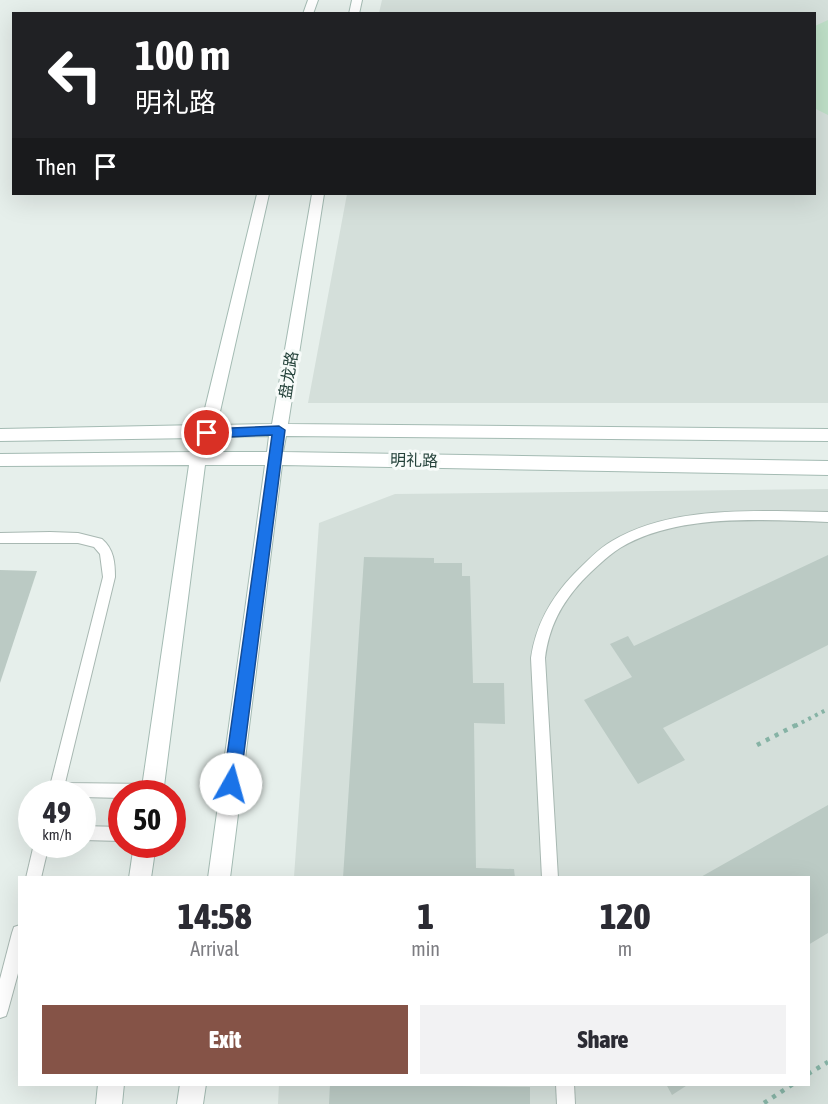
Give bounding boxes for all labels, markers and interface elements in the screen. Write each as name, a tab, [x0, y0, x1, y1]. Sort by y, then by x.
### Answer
text: 100 m	[135, 31, 230, 79]
icon: left	[36, 36, 114, 114]
text: 明礼路	[135, 87, 216, 118]
icon: arrive	[89, 150, 122, 183]
text: Then	[36, 154, 77, 180]
street label: 盘龙路	[275, 350, 301, 400]
pin	[181, 407, 232, 458]
icon: arrive	[190, 416, 223, 449]
street label: 明礼路	[390, 451, 438, 469]
position arrow	[199, 752, 263, 816]
speed limit sign: 50	[108, 780, 186, 858]
text: 49	[43, 795, 71, 829]
text: km/h	[42, 826, 72, 843]
text: 14:58	[178, 895, 252, 937]
text: 1	[417, 895, 434, 937]
text: 120	[600, 895, 650, 937]
text: Arrival	[190, 937, 239, 960]
text: min	[411, 937, 440, 960]
text: m	[618, 937, 632, 960]
button: Exit	[42, 1005, 408, 1074]
button: Share	[420, 1005, 786, 1074]

